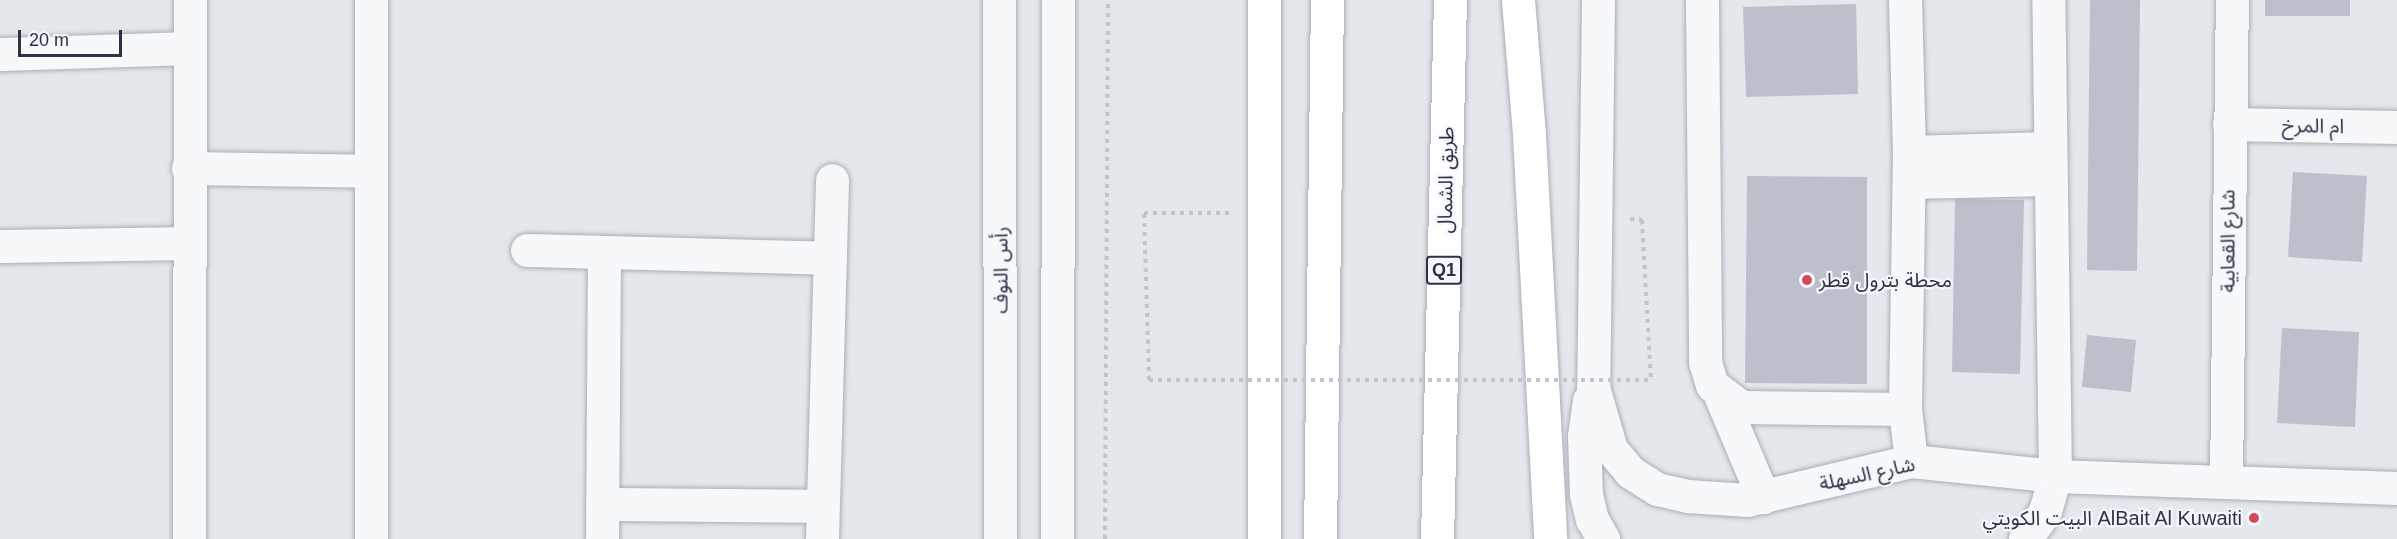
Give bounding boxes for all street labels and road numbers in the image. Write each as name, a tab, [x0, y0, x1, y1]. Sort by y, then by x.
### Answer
street label: ام المرخ	[2282, 113, 2344, 139]
street label: طريق الشمال	[1433, 126, 1459, 234]
street label: شارع القعابية	[2216, 189, 2240, 293]
street label: رأس النوف	[989, 226, 1013, 314]
road number: Q1	[1424, 255, 1464, 285]
street label: شارع السهلة	[1817, 452, 1917, 496]

